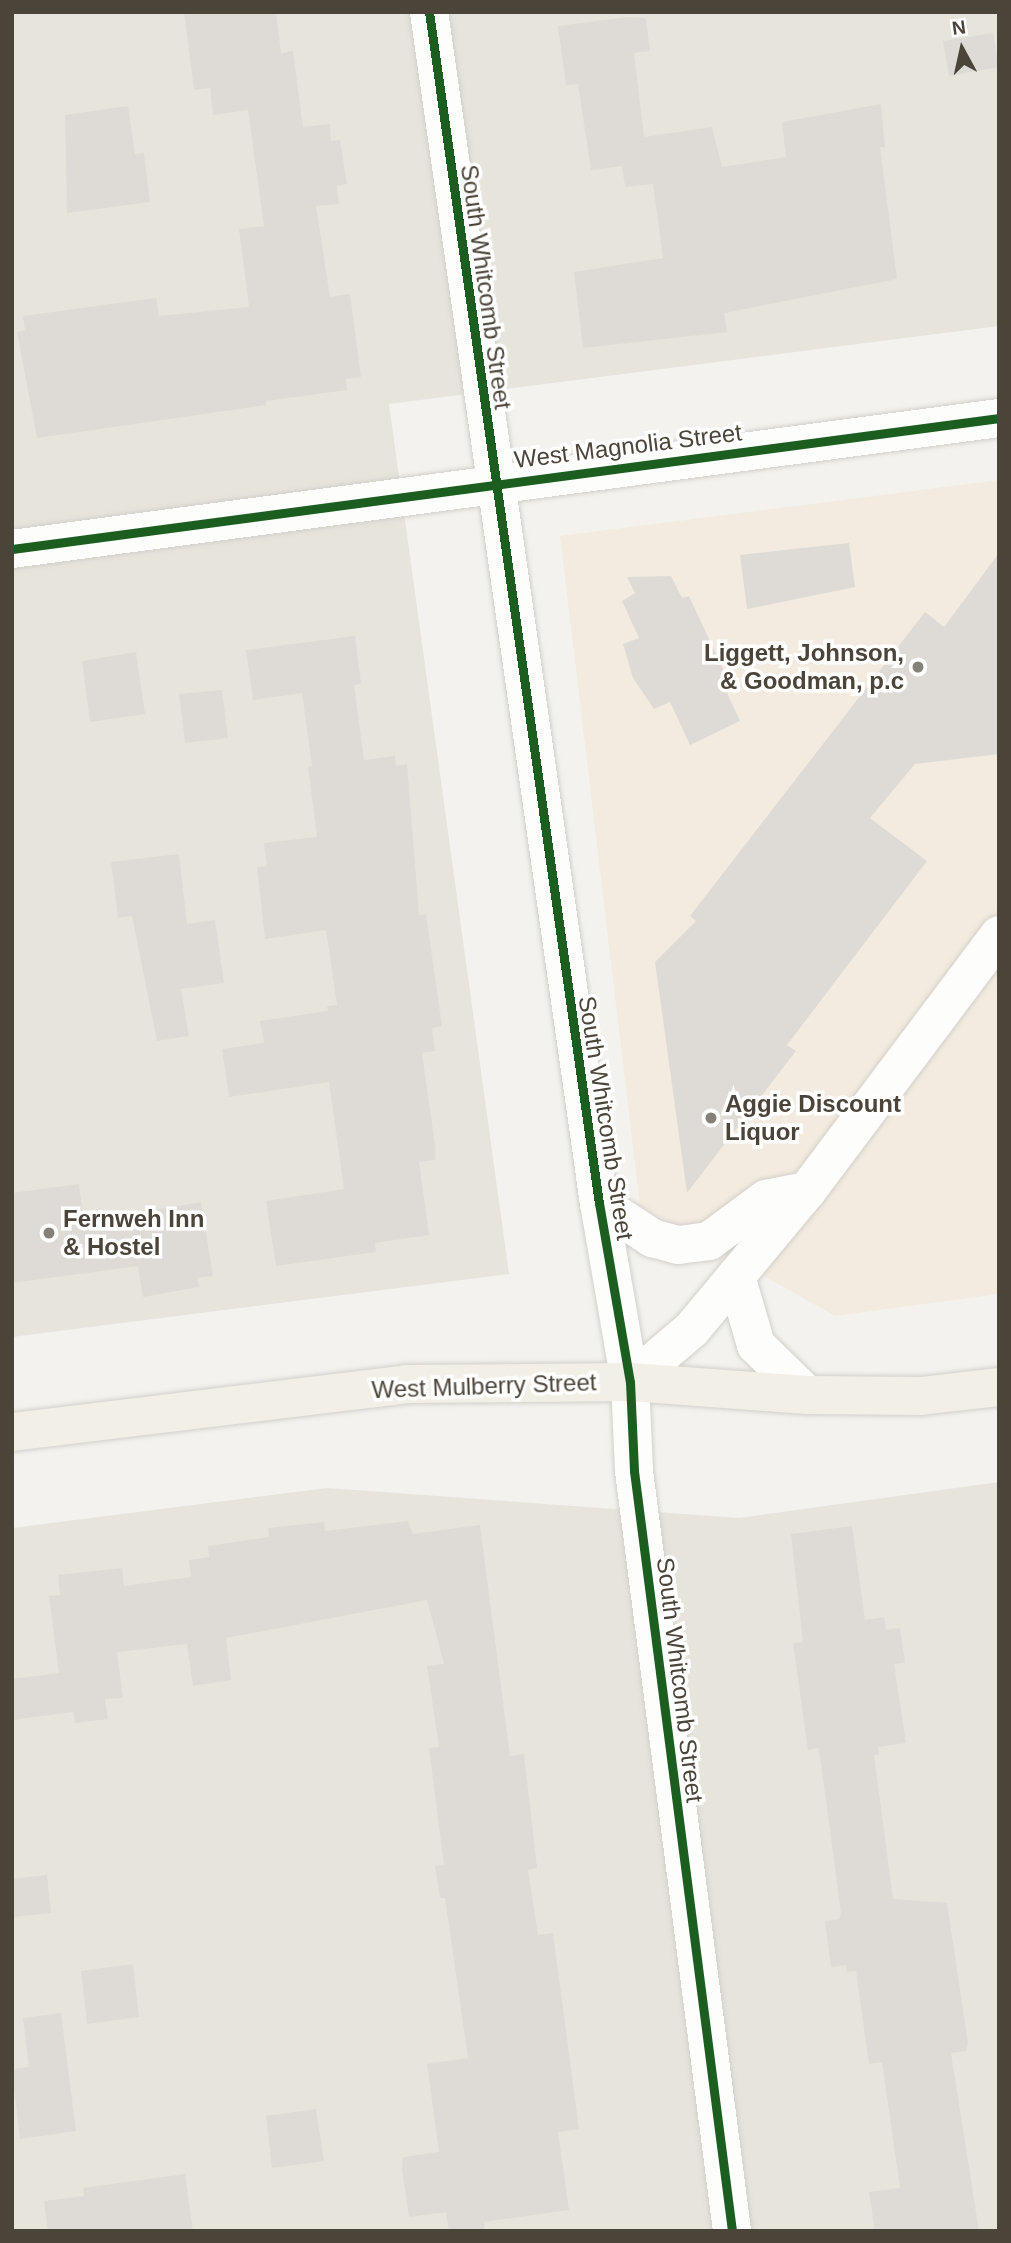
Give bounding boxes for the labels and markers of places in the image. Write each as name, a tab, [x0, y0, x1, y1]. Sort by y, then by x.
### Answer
place label: Liggett, Johnson, & Goodman, p.c	[704, 639, 904, 695]
marker: Liggett, Johnson, & Goodman, p.c	[910, 659, 926, 675]
place label: Aggie Discount Liquor	[725, 1090, 901, 1146]
marker: Aggie Discount Liquor	[703, 1110, 719, 1126]
place label: Fernweh Inn & Hostel	[63, 1205, 204, 1261]
marker: Fernweh Inn & Hostel	[41, 1225, 57, 1241]

